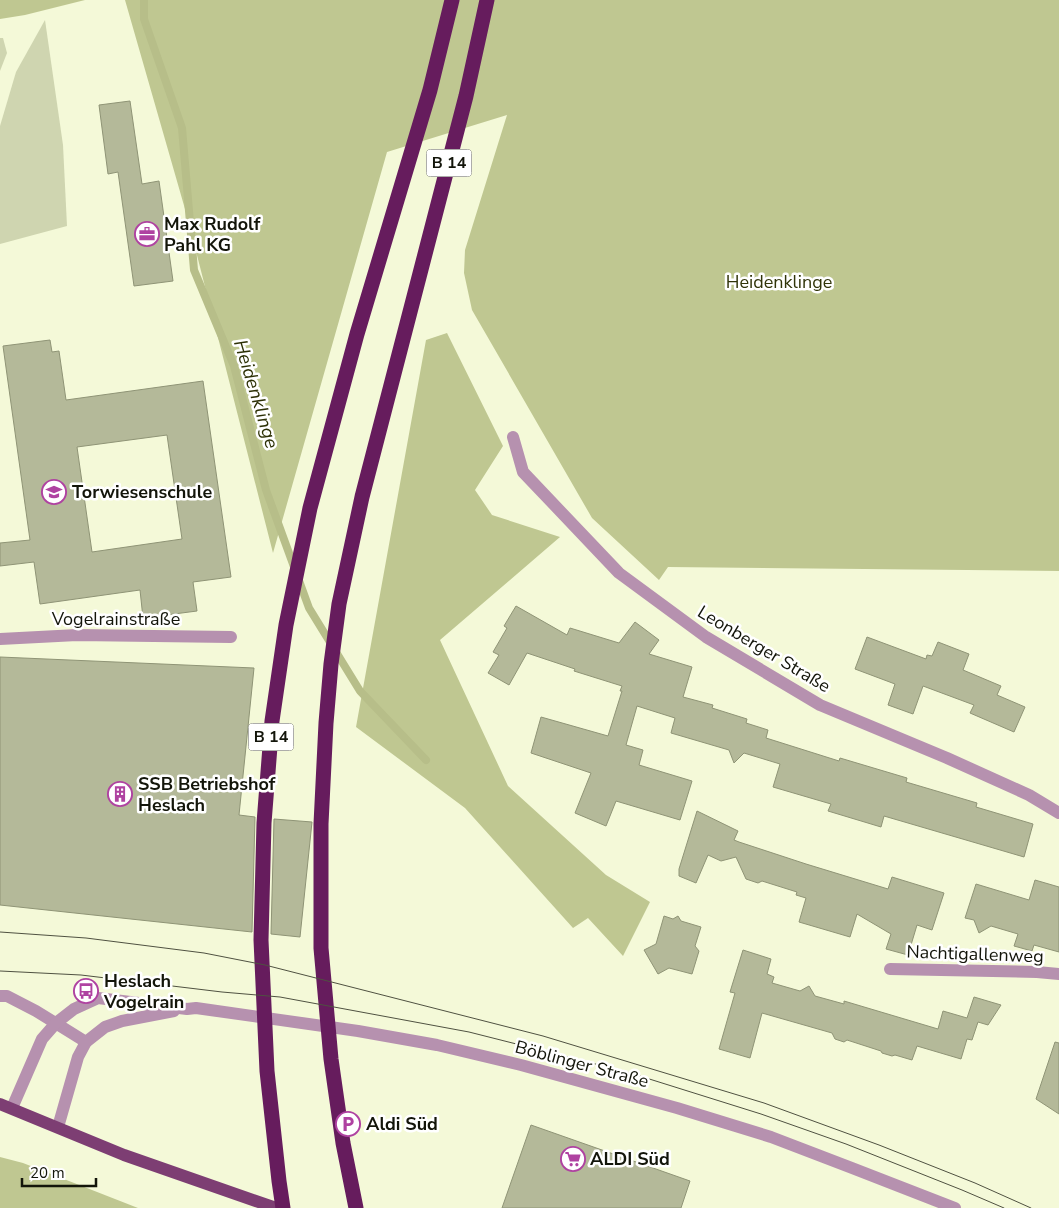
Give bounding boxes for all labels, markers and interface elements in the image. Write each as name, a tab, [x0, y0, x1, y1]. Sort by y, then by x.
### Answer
road number: B 14	[426, 150, 472, 177]
place label: Max Rudolf Pahl KG	[164, 212, 261, 257]
office icon: Max Rudolf Pahl KG	[134, 221, 160, 247]
park label: Heidenklinge	[726, 270, 832, 294]
water label: Heidenklinge	[227, 336, 285, 452]
school or university icon: Torwiesenschule	[41, 479, 67, 505]
place label: Torwiesenschule	[72, 480, 212, 504]
street label: Leonberger Straße	[693, 600, 835, 698]
street label: Vogelrainstraße	[51, 607, 180, 631]
road number: B 14	[248, 724, 294, 750]
place label: SSB Betriebshof Heslach	[138, 772, 276, 817]
building icon: SSB Betriebshof Heslach	[107, 781, 133, 807]
street label: Nachtigallenweg	[906, 940, 1044, 968]
place label: Heslach Vogelrain	[103, 969, 184, 1014]
bus stop icon: Heslach Vogelrain	[73, 978, 99, 1004]
street label: Böblinger Straße	[513, 1035, 651, 1093]
parking icon: Aldi Süd	[335, 1111, 361, 1137]
place label: Aldi Süd	[366, 1112, 438, 1136]
supermarket icon: ALDI Süd	[560, 1146, 586, 1172]
place label: ALDI Süd	[590, 1147, 670, 1171]
scale bar	[22, 1156, 96, 1188]
text: 20 m	[30, 1163, 65, 1183]

